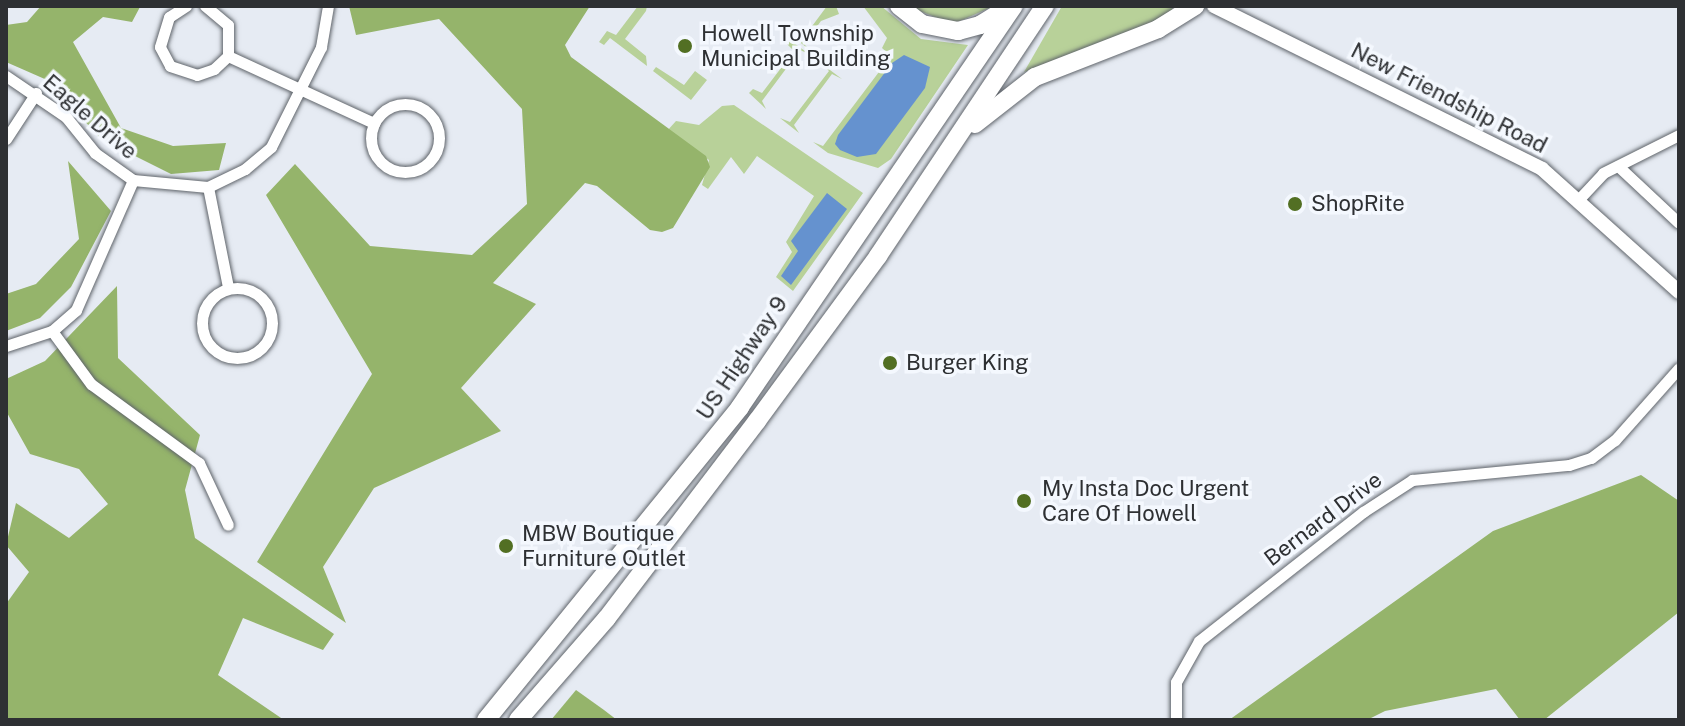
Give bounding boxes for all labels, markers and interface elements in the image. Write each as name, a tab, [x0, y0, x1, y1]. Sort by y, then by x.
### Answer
place label: Howell Township Municipal Building	[701, 20, 891, 72]
marker: Howell Township Municipal Building	[676, 37, 694, 55]
street label: New Friendship Road	[1347, 37, 1551, 159]
street label: Eagle Drive	[38, 69, 142, 165]
place label: ShopRite	[1311, 191, 1405, 217]
marker: ShopRite	[1286, 195, 1304, 213]
street label: US Highway 9	[691, 291, 793, 425]
place label: Burger King	[906, 350, 1029, 376]
marker: Burger King	[881, 354, 899, 372]
street label: Bernard Drive	[1259, 466, 1387, 572]
place label: My Insta Doc Urgent Care Of Howell	[1042, 475, 1250, 526]
marker: My Insta Doc Urgent Care Of Howell	[1013, 490, 1035, 512]
place label: MBW Boutique Furniture Outlet	[522, 520, 686, 572]
marker: MBW Boutique Furniture Outlet	[497, 537, 515, 555]

